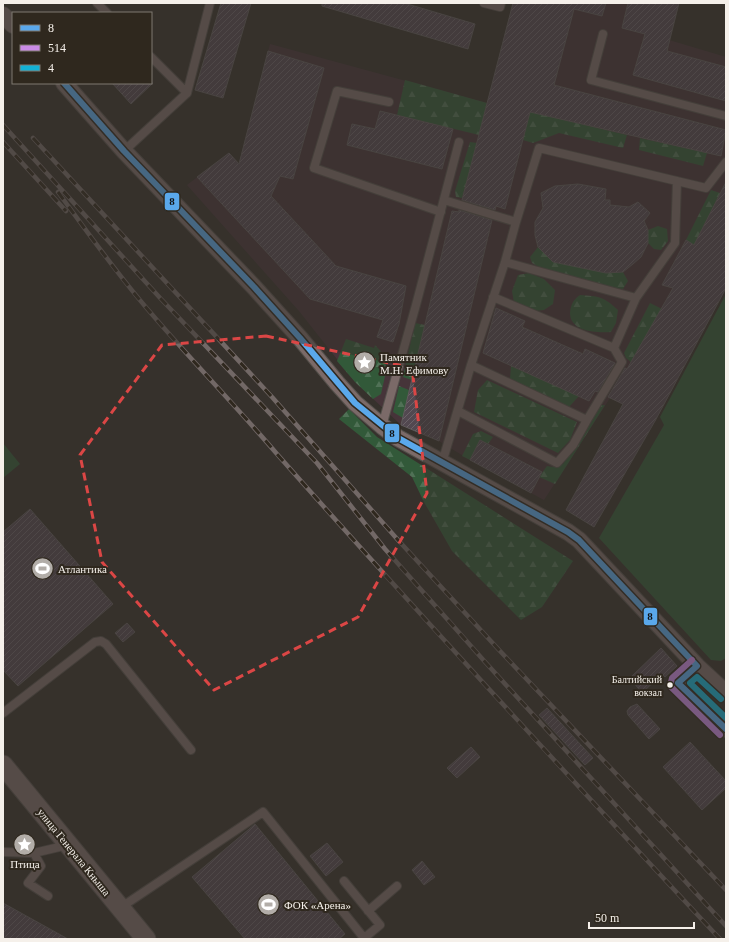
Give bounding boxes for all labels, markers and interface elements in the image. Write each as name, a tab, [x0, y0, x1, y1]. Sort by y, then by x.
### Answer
legend	[12, 12, 152, 84]
text: 8	[48, 21, 54, 35]
text: 514	[48, 41, 66, 55]
text: 4	[48, 61, 54, 75]
line badge: 8	[164, 192, 180, 211]
text: 8	[169, 195, 175, 207]
place icon: Памятник М.Н. Ефимову	[351, 350, 377, 376]
place label: Памятник М.Н. Ефимову	[380, 351, 449, 376]
line badge: 8	[384, 423, 400, 443]
text: 8	[389, 427, 395, 439]
sports icon: Атлантика	[30, 556, 56, 582]
place label: Атлантика	[58, 563, 107, 575]
line badge: 8	[643, 607, 658, 626]
text: 8	[647, 610, 653, 622]
place label: Балтийский вокзал	[612, 674, 663, 698]
marker: Балтийский вокзал	[665, 680, 675, 690]
street label: улица Генерала Кныша	[35, 806, 113, 898]
place icon: Птица	[12, 831, 38, 857]
place label: Птица	[10, 858, 40, 870]
sports icon: ФОК «Арена»	[256, 892, 282, 918]
place label: ФОК «Арена»	[284, 899, 351, 911]
scale bar	[589, 904, 694, 930]
text: 50 m	[595, 911, 620, 925]

